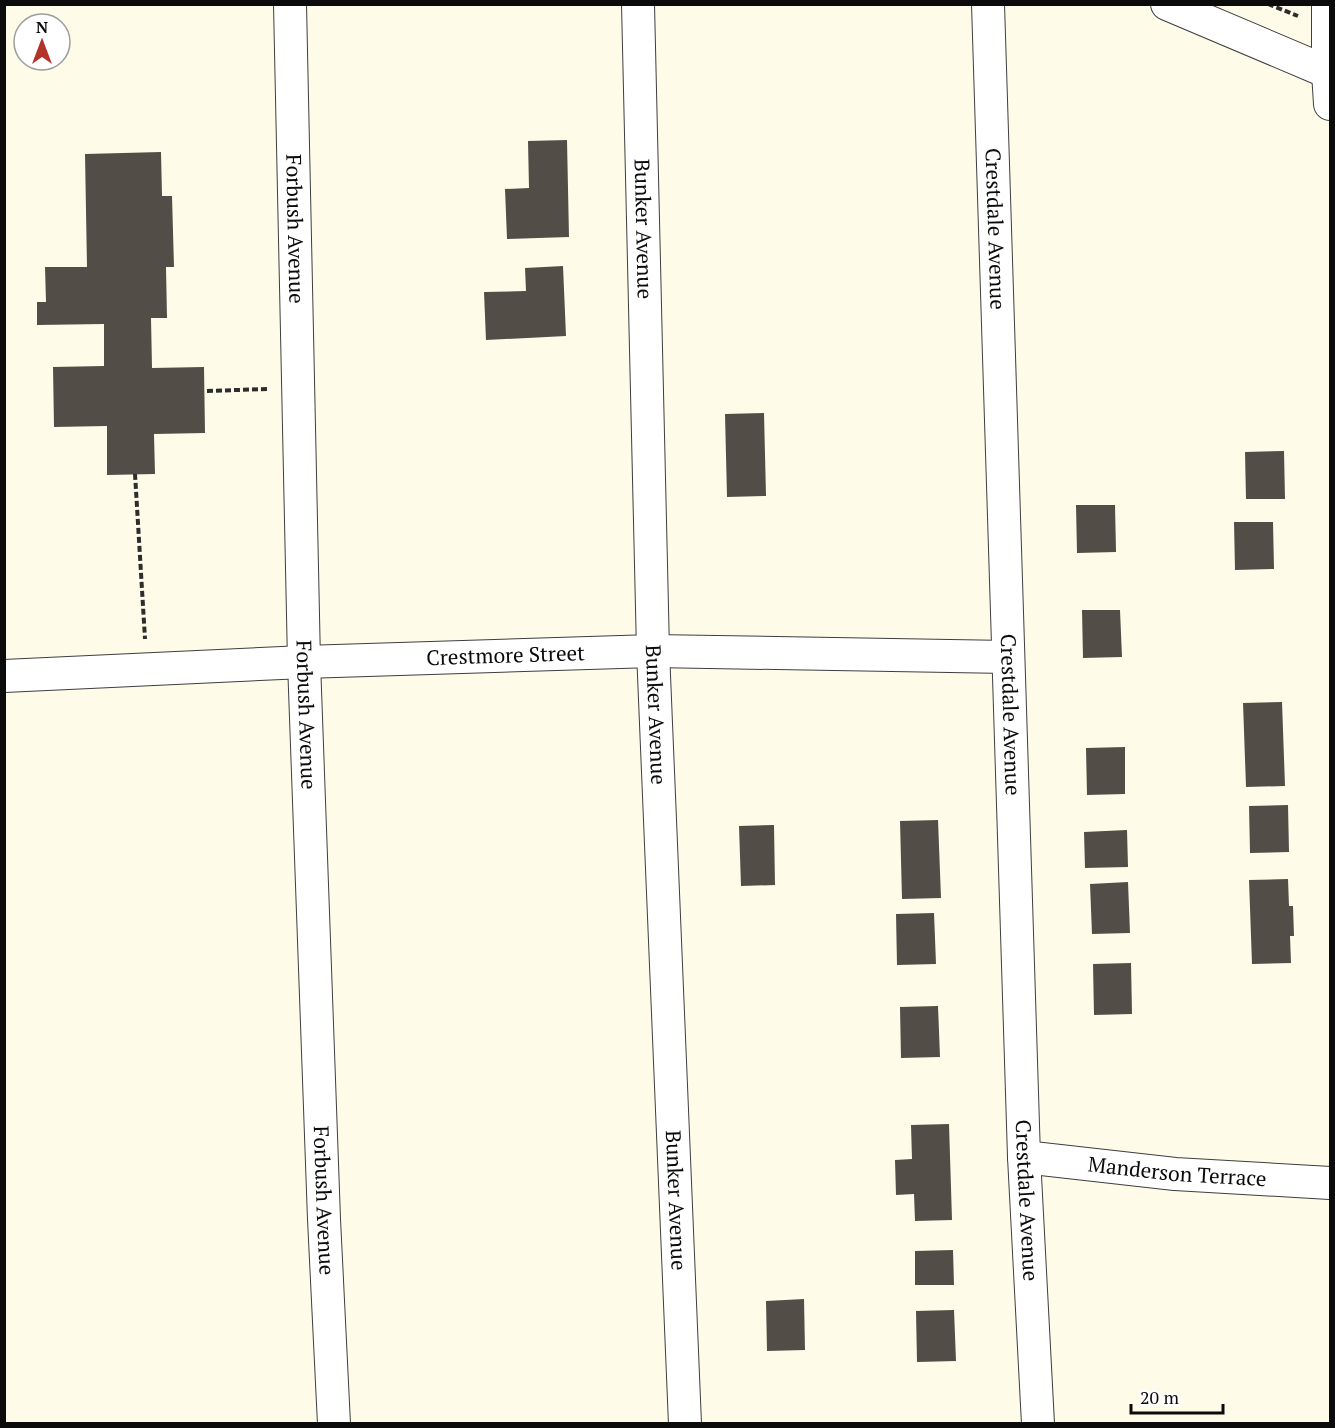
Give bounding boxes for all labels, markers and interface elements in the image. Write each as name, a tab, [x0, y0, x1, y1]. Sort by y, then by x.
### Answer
north arrow	[12, 12, 72, 72]
text: N	[36, 16, 48, 38]
street label: Crestdale Avenue	[980, 148, 1013, 310]
street label: Forbush Avenue	[280, 154, 311, 304]
street label: Bunker Avenue	[629, 158, 660, 299]
street label: Crestdale Avenue	[995, 633, 1028, 796]
street label: Crestmore Street	[426, 638, 585, 671]
street label: Forbush Avenue	[291, 640, 324, 790]
street label: Bunker Avenue	[640, 644, 674, 785]
street label: Crestdale Avenue	[1010, 1119, 1045, 1282]
street label: Forbush Avenue	[308, 1125, 342, 1276]
street label: Bunker Avenue	[660, 1130, 694, 1271]
street label: Manderson Terrace	[1087, 1149, 1267, 1192]
scale bar	[1131, 1377, 1222, 1415]
text: 20 m	[1140, 1385, 1180, 1409]

